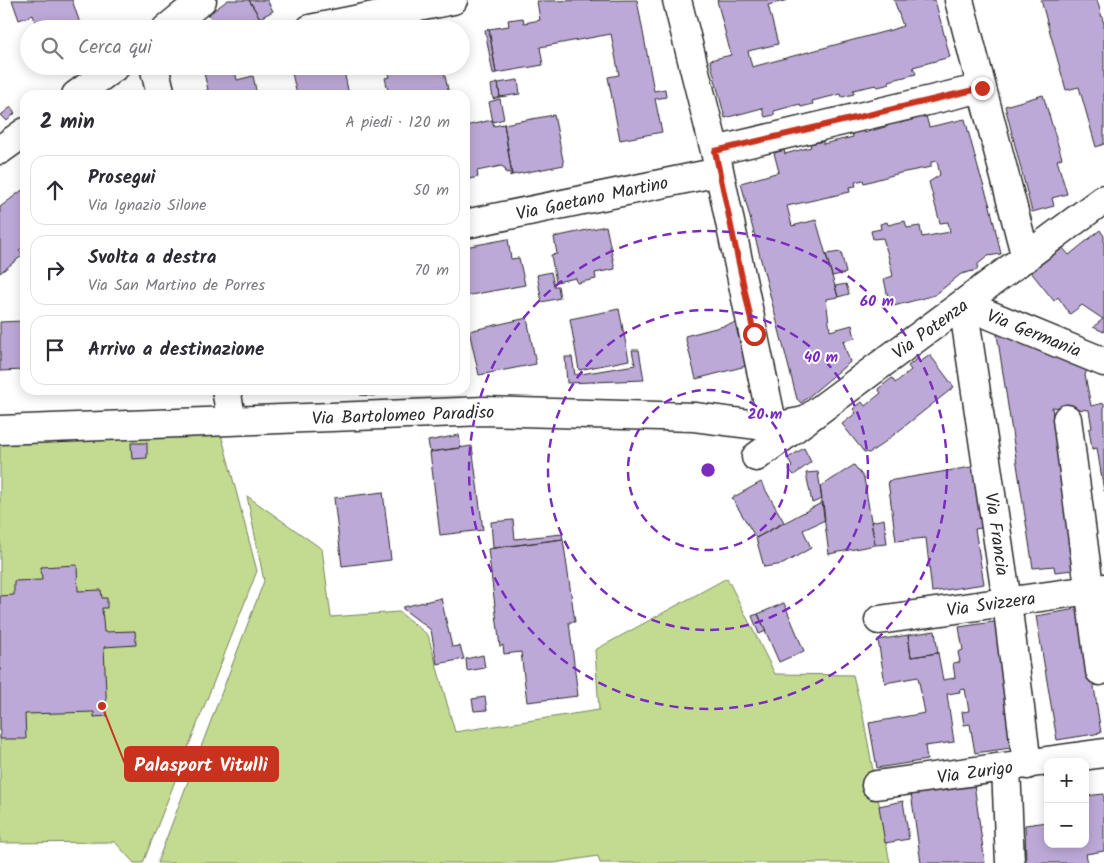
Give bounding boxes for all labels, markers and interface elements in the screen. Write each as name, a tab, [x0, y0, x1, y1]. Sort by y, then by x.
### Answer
search box	[20, 20, 470, 75]
text: Cerca qui	[78, 33, 152, 63]
icon: search	[38, 34, 66, 62]
route end	[971, 77, 994, 100]
text: 2 min	[40, 106, 95, 139]
text: A piedi · 120 m	[345, 110, 450, 135]
text: Prosegui	[88, 163, 155, 193]
street label: Via Gaetano Martino	[513, 169, 671, 230]
icon: ahead	[41, 176, 69, 204]
text: 50 m	[413, 178, 449, 203]
text: Via Ignazio Silone	[88, 193, 207, 218]
text: Svolta a destra	[88, 243, 216, 273]
icon: right	[41, 256, 69, 284]
text: 70 m	[414, 258, 449, 283]
text: Via San Martino de Porres	[88, 273, 265, 298]
text: 60 m	[860, 290, 894, 314]
street label: Via Potenza	[887, 292, 975, 368]
street label: Via Germania	[982, 302, 1085, 367]
route start	[743, 323, 766, 346]
text: Arrivo a destinazione	[88, 335, 264, 365]
icon: arrive	[41, 336, 69, 364]
text: 40 m	[804, 346, 838, 370]
street label: Via Bartolomeo Paradiso	[311, 399, 495, 434]
text: 20 m	[748, 403, 782, 427]
centre of rings	[699, 461, 717, 479]
street label: Via Francia	[975, 491, 1016, 578]
street label: Via Svizzera	[945, 585, 1037, 626]
callout: Palasport Vitulli	[125, 747, 278, 781]
text: Palasport Vitulli	[134, 751, 269, 781]
street label: Via Zurigo	[935, 754, 1015, 793]
map controls	[1044, 758, 1089, 848]
button: +	[1044, 758, 1089, 803]
button: −	[1044, 803, 1089, 848]

